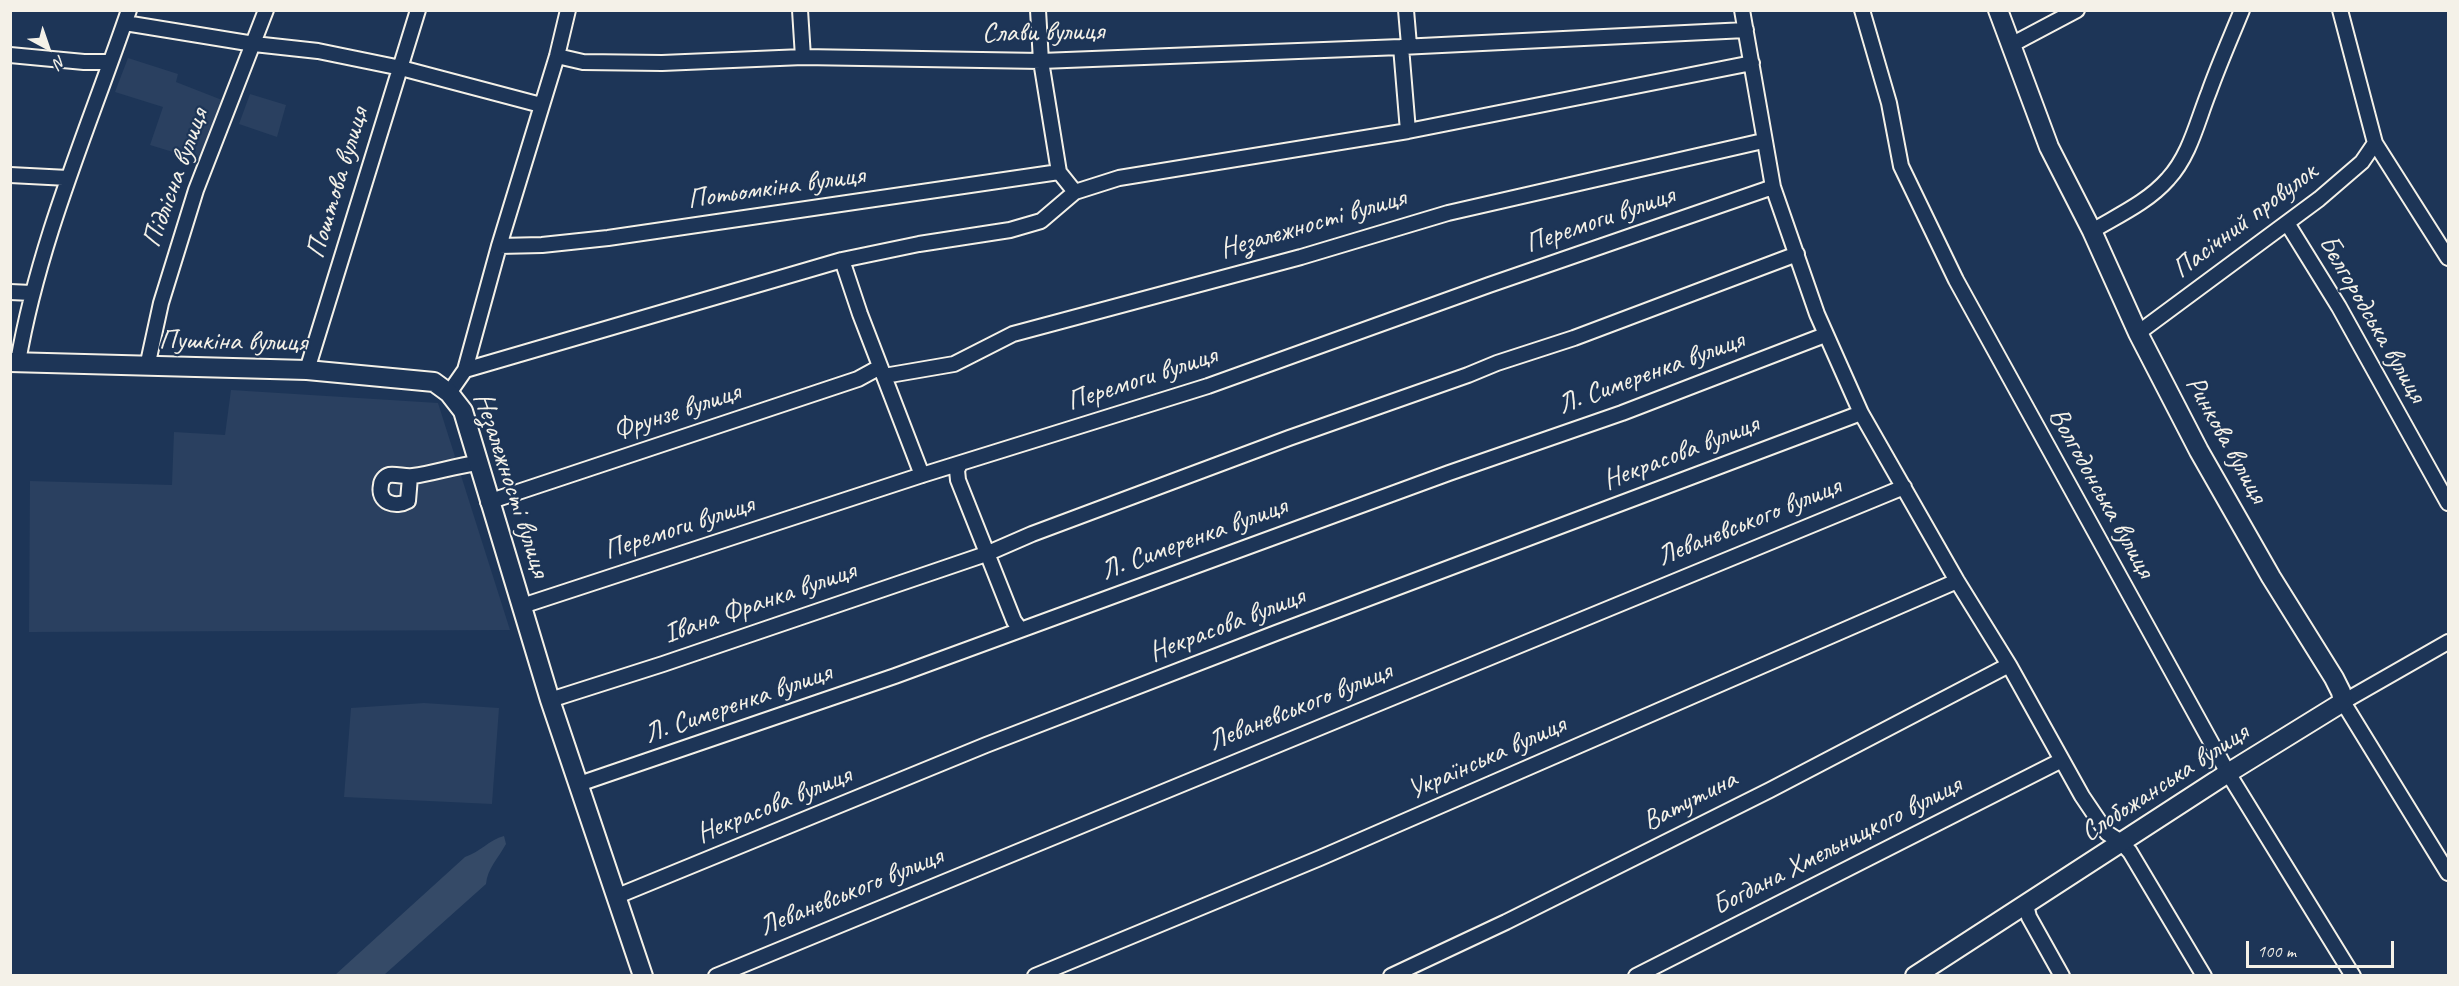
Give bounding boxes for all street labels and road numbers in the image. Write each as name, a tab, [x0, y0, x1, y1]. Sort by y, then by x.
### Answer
street label: Слави вулиця	[982, 15, 1104, 51]
street label: Підлісна вулиця	[135, 104, 217, 252]
street label: Поштова вулиця	[299, 104, 377, 262]
street label: Пасічний провулок	[2166, 156, 2324, 286]
street label: Потьомкіна вулиця	[685, 159, 867, 217]
street label: Перемоги вулиця	[1521, 179, 1679, 261]
street label: Незалежності вулиця	[1216, 181, 1410, 267]
street label: Бєлгородська вулиця	[2310, 229, 2434, 409]
street label: Пушкіна вулиця	[159, 324, 307, 360]
street label: Л. Симеренка вулиця	[1553, 324, 1749, 422]
street label: Перемоги вулиця	[1063, 339, 1221, 419]
street label: Ринкова вулиця	[2177, 371, 2275, 509]
street label: Фрунзе вулиця	[609, 376, 745, 448]
street label: Незалежності вулиця	[465, 388, 557, 582]
street label: Волгодонська вулиця	[2040, 402, 2162, 584]
street label: Некрасова вулиця	[1598, 408, 1764, 498]
street label: Леваневського вулиця	[1652, 470, 1846, 574]
street label: Перемоги вулиця	[600, 488, 758, 568]
street label: Л. Симеренка вулиця	[1096, 490, 1292, 588]
street label: Івана Франка вулиця	[660, 554, 860, 652]
street label: Некрасова вулиця	[1144, 580, 1310, 670]
street label: Леваневського вулиця	[1203, 655, 1397, 759]
street label: Л. Симеренка вулиця	[640, 656, 836, 752]
street label: Українська вулиця	[1403, 708, 1571, 808]
street label: Слобожанська вулиця	[2075, 716, 2255, 850]
street label: Некрасова вулиця	[692, 759, 856, 851]
street label: Ватутина	[1637, 763, 1743, 839]
street label: Богдана Хмельницкого вулиця	[1707, 769, 1967, 923]
street label: Леваневського вулиця	[754, 840, 948, 944]

